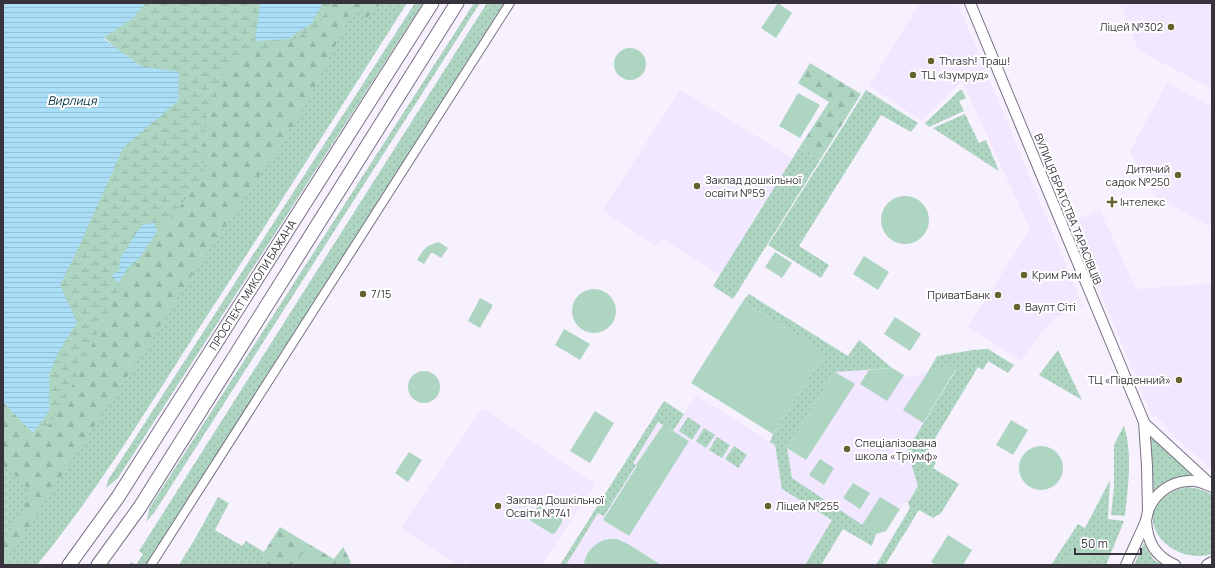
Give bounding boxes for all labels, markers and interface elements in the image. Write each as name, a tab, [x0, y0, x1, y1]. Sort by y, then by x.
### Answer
place label: Ліцей №302	[1100, 19, 1163, 34]
marker: Ліцей №302	[1166, 22, 1176, 32]
place label: Thrash! Траш!	[939, 53, 1010, 68]
marker: Thrash! Траш!	[926, 56, 936, 66]
place label: ТЦ «Ізумруд»	[921, 67, 990, 82]
marker: ТЦ «Ізумруд»	[908, 70, 918, 80]
water label: Вирлиця	[47, 92, 98, 109]
street label: ВУЛИЦЯ БРАТСТВА ТАРАСІВЦІВ	[1031, 131, 1106, 287]
place label: Дитячий садок №250	[1106, 161, 1170, 189]
marker: Дитячий садок №250	[1173, 170, 1183, 180]
place label: Заклад дошкільної освіти №59	[705, 172, 802, 200]
marker: Заклад дошкільної освіти №59	[692, 181, 702, 191]
place label: Інтелекс	[1120, 194, 1165, 209]
marker: Інтелекс	[1107, 197, 1117, 207]
street label: ПРОСПЕКТ МИКОЛИ БАЖАНА	[205, 217, 299, 353]
place label: Крим Рим	[1032, 267, 1082, 282]
marker: Крим Рим	[1019, 270, 1029, 280]
place label: 7/15	[371, 286, 391, 301]
place label: ПриватБанк	[927, 287, 991, 302]
marker: 7/15	[358, 289, 368, 299]
marker: ПриватБанк	[993, 290, 1003, 300]
place label: Ваулт Сіті	[1025, 299, 1076, 314]
marker: Ваулт Сіті	[1012, 302, 1022, 312]
place label: ТЦ «Південний»	[1088, 372, 1171, 387]
marker: ТЦ «Південний»	[1174, 375, 1184, 385]
place label: Спеціалізована школа «Тріумф»	[855, 435, 938, 463]
marker: Спеціалізована школа «Тріумф»	[842, 444, 852, 454]
place label: Заклад Дошкільної Освіти №741	[506, 492, 604, 520]
place label: Ліцей №255	[776, 498, 839, 513]
marker: Заклад Дошкільної Освіти №741	[493, 501, 503, 511]
marker: Ліцей №255	[763, 501, 773, 511]
scale bar	[1075, 530, 1141, 556]
text: 50 m	[1081, 535, 1108, 552]

